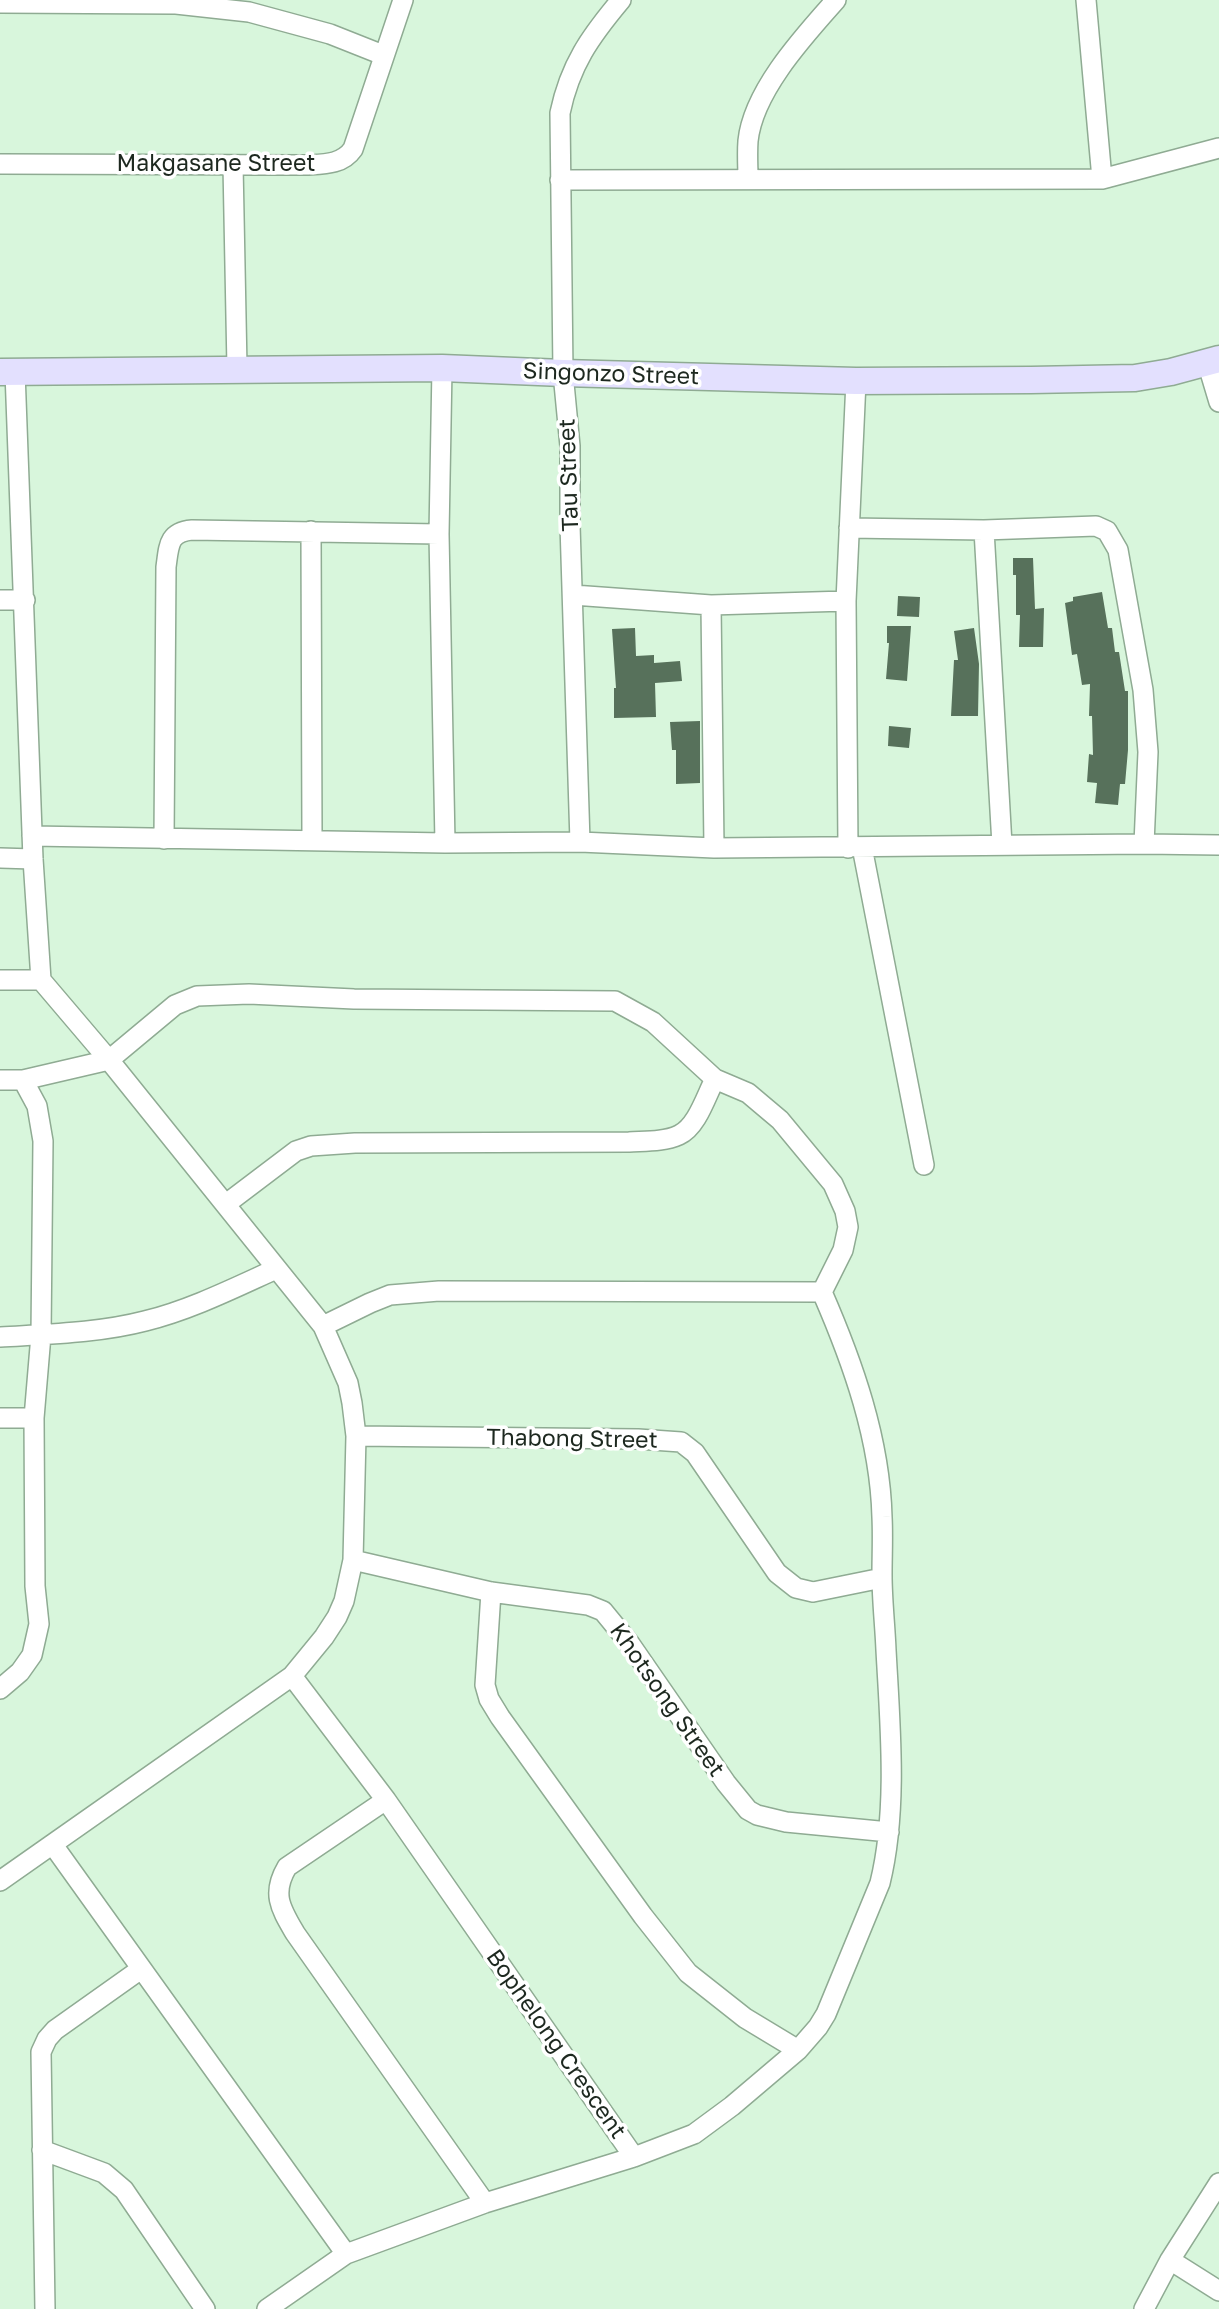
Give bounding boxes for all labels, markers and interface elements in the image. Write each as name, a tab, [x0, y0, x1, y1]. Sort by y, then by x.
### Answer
street label: Makgasane Street	[117, 150, 315, 178]
street label: Singonzo Street	[522, 357, 700, 391]
street label: Tau Street	[553, 418, 585, 532]
street label: Thabong Street	[486, 1424, 658, 1454]
street label: Khotsong Street	[604, 1618, 730, 1782]
street label: Bophelong Crescent	[480, 1944, 632, 2144]

